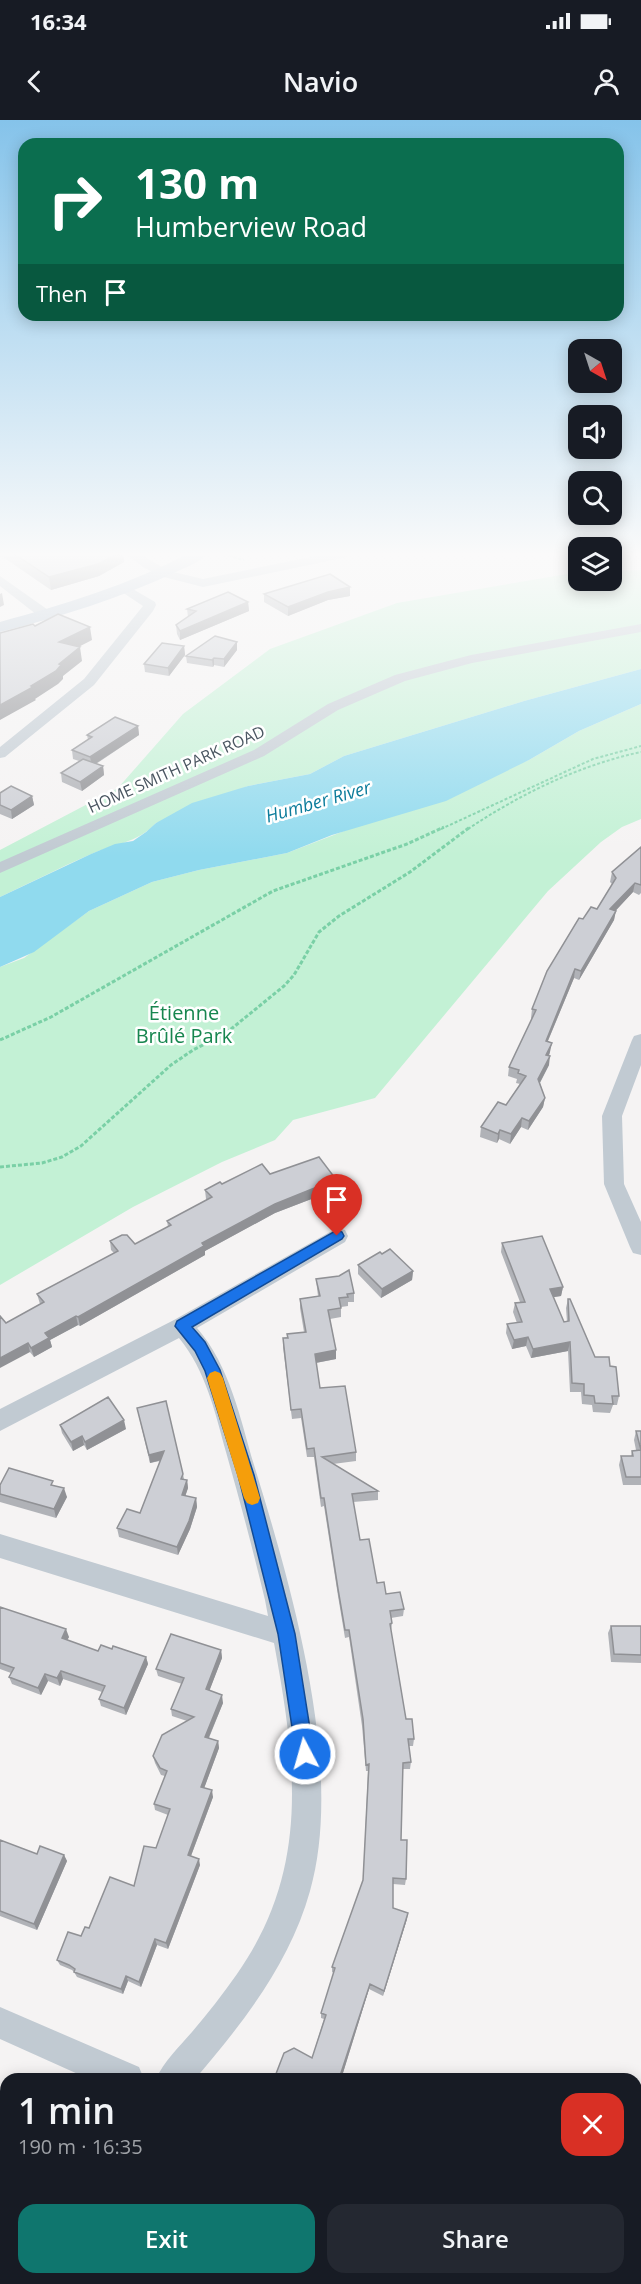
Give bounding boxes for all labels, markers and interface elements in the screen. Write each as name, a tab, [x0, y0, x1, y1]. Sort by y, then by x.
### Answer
text: 16:34	[30, 6, 87, 36]
text: Navio	[283, 63, 358, 100]
icon: back	[18, 65, 51, 98]
icon: person	[590, 65, 623, 98]
text: 130 m	[135, 154, 259, 211]
icon: right	[36, 162, 114, 240]
text: Humberview Road	[135, 208, 367, 245]
icon: arrive	[99, 276, 132, 309]
text: Then	[36, 278, 87, 308]
north arrow	[568, 339, 622, 393]
map controls	[568, 339, 622, 591]
button: sound	[568, 405, 622, 459]
button: search	[568, 471, 622, 525]
button: layers	[568, 537, 622, 591]
street label: HOME SMITH PARK ROAD	[84, 720, 268, 818]
water label: Humber River	[262, 774, 374, 828]
park label: Étienne Brûlé Park	[136, 999, 233, 1049]
pin	[311, 1174, 362, 1236]
icon: arrive	[320, 1183, 353, 1216]
position arrow	[273, 1722, 337, 1786]
text: 1 min	[18, 2086, 115, 2135]
button: close	[561, 2093, 624, 2156]
text: 190 m · 16:35	[18, 2133, 143, 2160]
button: Exit	[18, 2204, 315, 2273]
button: Share	[327, 2204, 624, 2273]

